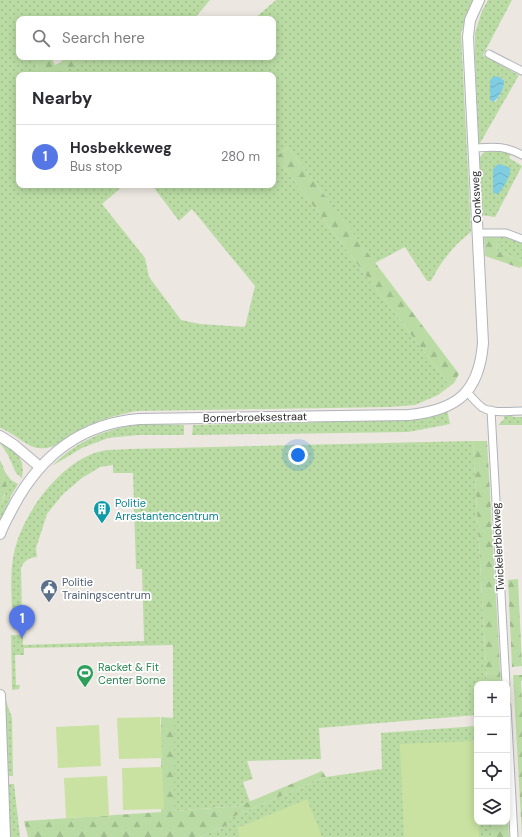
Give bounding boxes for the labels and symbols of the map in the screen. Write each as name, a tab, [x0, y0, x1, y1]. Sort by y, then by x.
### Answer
street label: Oonksweg	[468, 170, 484, 224]
street label: Bornerbroeksestraat	[203, 409, 307, 425]
your location	[288, 445, 308, 465]
place label: Politie Arrestantencentrum	[115, 496, 219, 523]
building icon: Politie Arrestantencentrum	[92, 499, 112, 524]
street label: Twickelerblokweg	[489, 502, 507, 592]
place label: Politie Trainingscentrum	[62, 575, 151, 602]
public building icon: Politie Trainingscentrum	[39, 578, 59, 603]
pin: 1	[9, 605, 35, 638]
place label: Racket & Fit Center Borne	[98, 660, 166, 687]
sports icon: Racket & Fit Center Borne	[75, 663, 95, 688]

